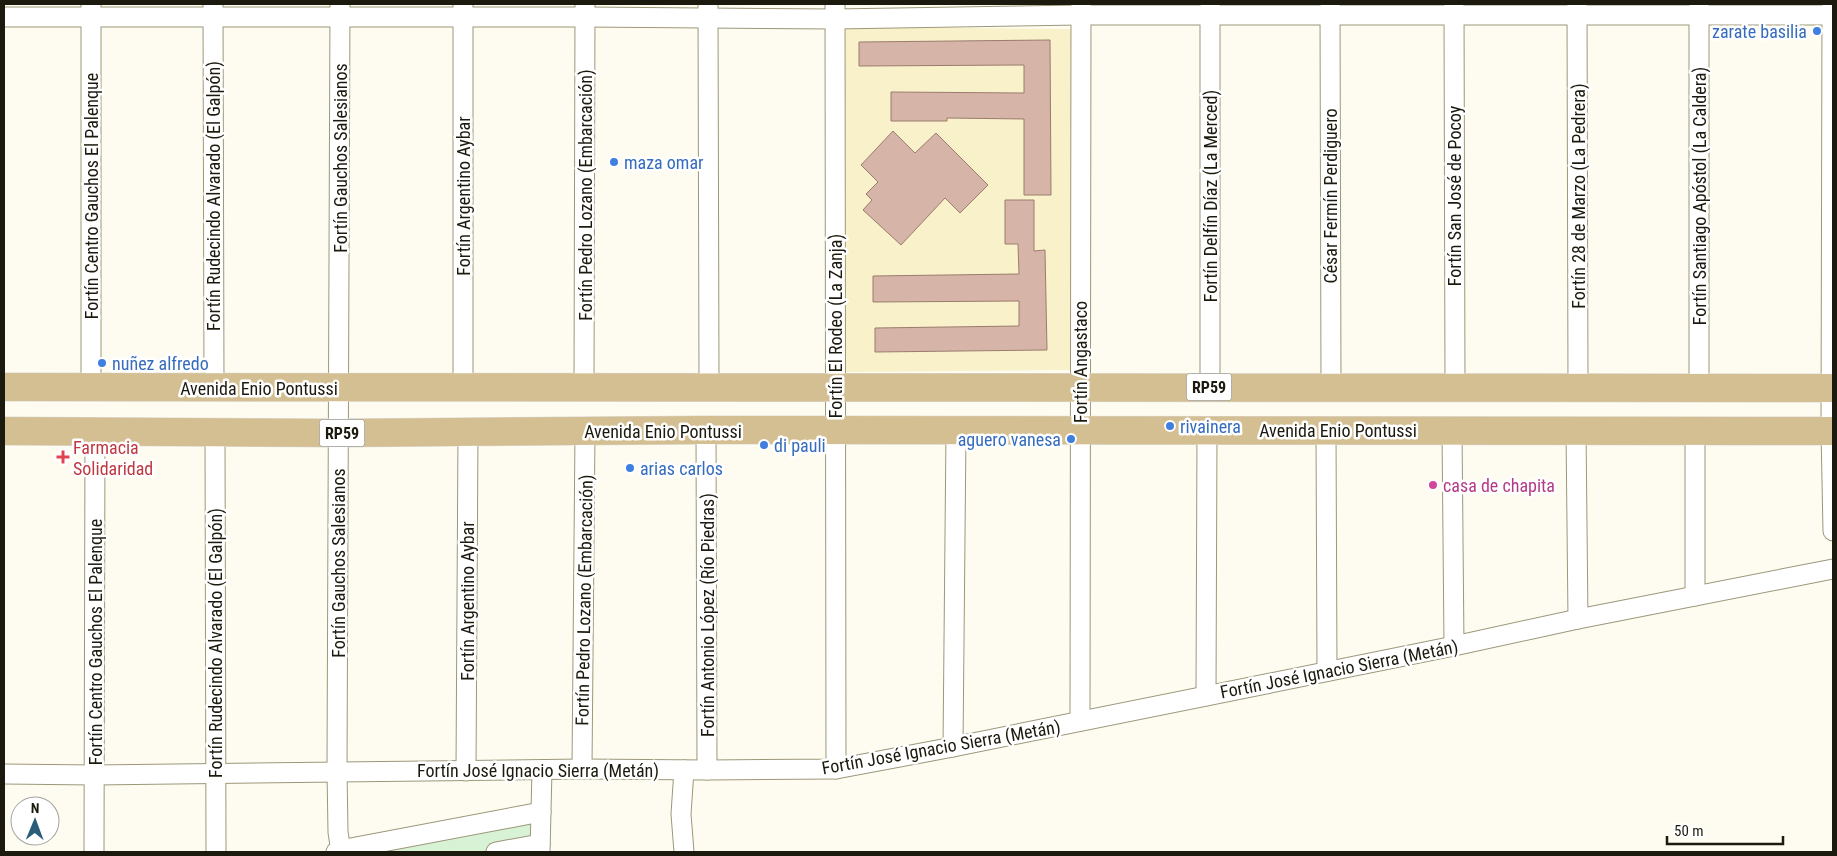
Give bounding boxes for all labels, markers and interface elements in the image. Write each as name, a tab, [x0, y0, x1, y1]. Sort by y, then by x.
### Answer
place label: zarate basilia	[1712, 21, 1807, 42]
marker: zarate basilia	[1811, 25, 1823, 37]
street label: Fortín Rudecindo Alvarado (El Galpón)	[203, 61, 225, 331]
street label: Fortín Gauchos Salesianos	[330, 63, 351, 253]
street label: Fortín Santiago Apóstol (La Caldera)	[1689, 67, 1711, 325]
street label: Fortín Pedro Lozano (Embarcación)	[575, 69, 597, 321]
street label: Fortín Centro Gauchos El Palenque	[81, 73, 102, 319]
street label: Fortín 28 de Marzo (La Pedrera)	[1568, 83, 1590, 309]
street label: Fortín Delfín Díaz (La Merced)	[1200, 90, 1222, 302]
street label: Fortín San José de Pocoy	[1444, 105, 1465, 286]
street label: César Fermín Perdiguero	[1320, 108, 1341, 284]
street label: Fortín Argentino Aybar	[453, 116, 474, 276]
place label: maza omar	[624, 152, 704, 173]
marker: maza omar	[608, 156, 620, 168]
street label: Fortín El Rodeo (La Zanja)	[825, 234, 847, 418]
street label: Fortín Angastaco	[1070, 301, 1091, 423]
place label: nuñez alfredo	[112, 353, 209, 374]
marker: nuñez alfredo	[96, 357, 108, 369]
road number: RP59	[1186, 374, 1232, 401]
street label: Avenida Enio Pontussi	[180, 378, 338, 399]
place label: rivainera	[1180, 416, 1241, 437]
road number: RP59	[320, 419, 364, 446]
marker: rivainera	[1164, 420, 1176, 432]
street label: Avenida Enio Pontussi	[1259, 420, 1417, 441]
street label: Avenida Enio Pontussi	[584, 421, 742, 442]
place label: aguero vanesa	[958, 429, 1061, 450]
marker: aguero vanesa	[1065, 433, 1077, 445]
place label: di pauli	[774, 435, 826, 456]
place label: Farmacia Solidaridad	[73, 437, 153, 479]
marker: di pauli	[758, 439, 770, 451]
marker: Farmacia Solidaridad	[57, 451, 69, 463]
place label: arias carlos	[640, 458, 723, 479]
marker: arias carlos	[624, 462, 636, 474]
street label: Fortín Gauchos Salesianos	[328, 468, 349, 658]
street label: Fortín Pedro Lozano (Embarcación)	[571, 474, 598, 726]
place label: casa de chapita	[1443, 475, 1555, 496]
marker: casa de chapita	[1427, 479, 1439, 491]
street label: Fortín Antonio López (Río Piedras)	[697, 493, 719, 737]
street label: Fortín Rudecindo Alvarado (El Galpón)	[205, 508, 227, 778]
street label: Fortín Centro Gauchos El Palenque	[85, 519, 106, 765]
street label: Fortín Argentino Aybar	[457, 521, 478, 681]
street label: Fortín José Ignacio Sierra (Metán)	[1218, 636, 1460, 703]
street label: Fortín José Ignacio Sierra (Metán)	[820, 716, 1062, 779]
street label: Fortín José Ignacio Sierra (Metán)	[417, 760, 659, 782]
north arrow	[10, 796, 60, 846]
text: N	[31, 800, 40, 816]
scale bar	[1667, 814, 1783, 846]
text: 50 m	[1674, 822, 1704, 840]

